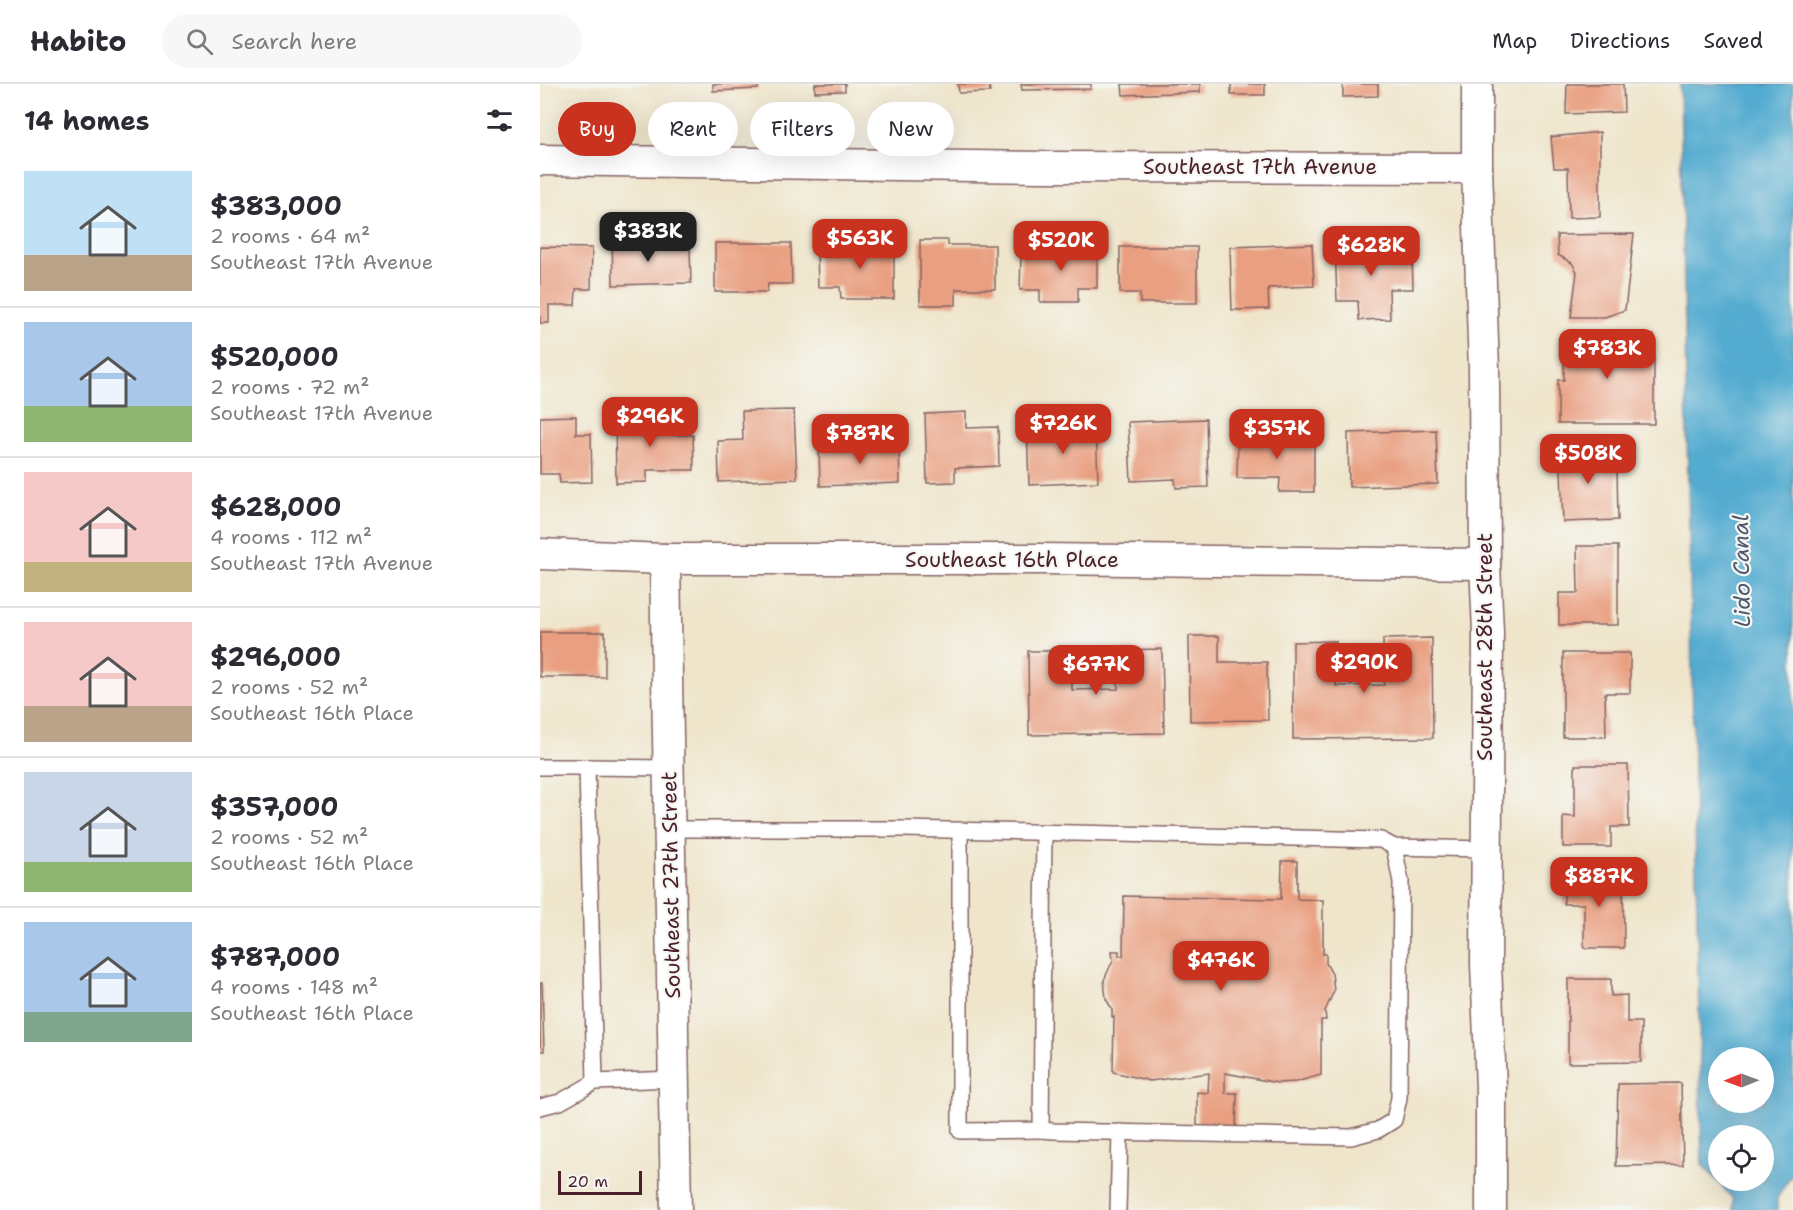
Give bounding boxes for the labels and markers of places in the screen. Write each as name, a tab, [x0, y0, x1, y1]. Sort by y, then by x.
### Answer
pin: $383K	[606, 212, 690, 263]
pin: $563K	[818, 219, 902, 270]
pin: $520K	[1019, 221, 1103, 272]
pin: $628K	[1329, 226, 1413, 277]
pin: $783K	[1565, 329, 1649, 380]
pin: $296K	[608, 397, 692, 448]
pin: $726K	[1021, 404, 1105, 455]
pin: $357K	[1235, 409, 1319, 460]
pin: $787K	[818, 414, 902, 465]
pin: $508K	[1546, 434, 1630, 485]
pin: $290K	[1322, 643, 1406, 694]
pin: $677K	[1054, 645, 1138, 696]
pin: $887K	[1557, 857, 1641, 908]
pin: $476K	[1179, 941, 1263, 992]

